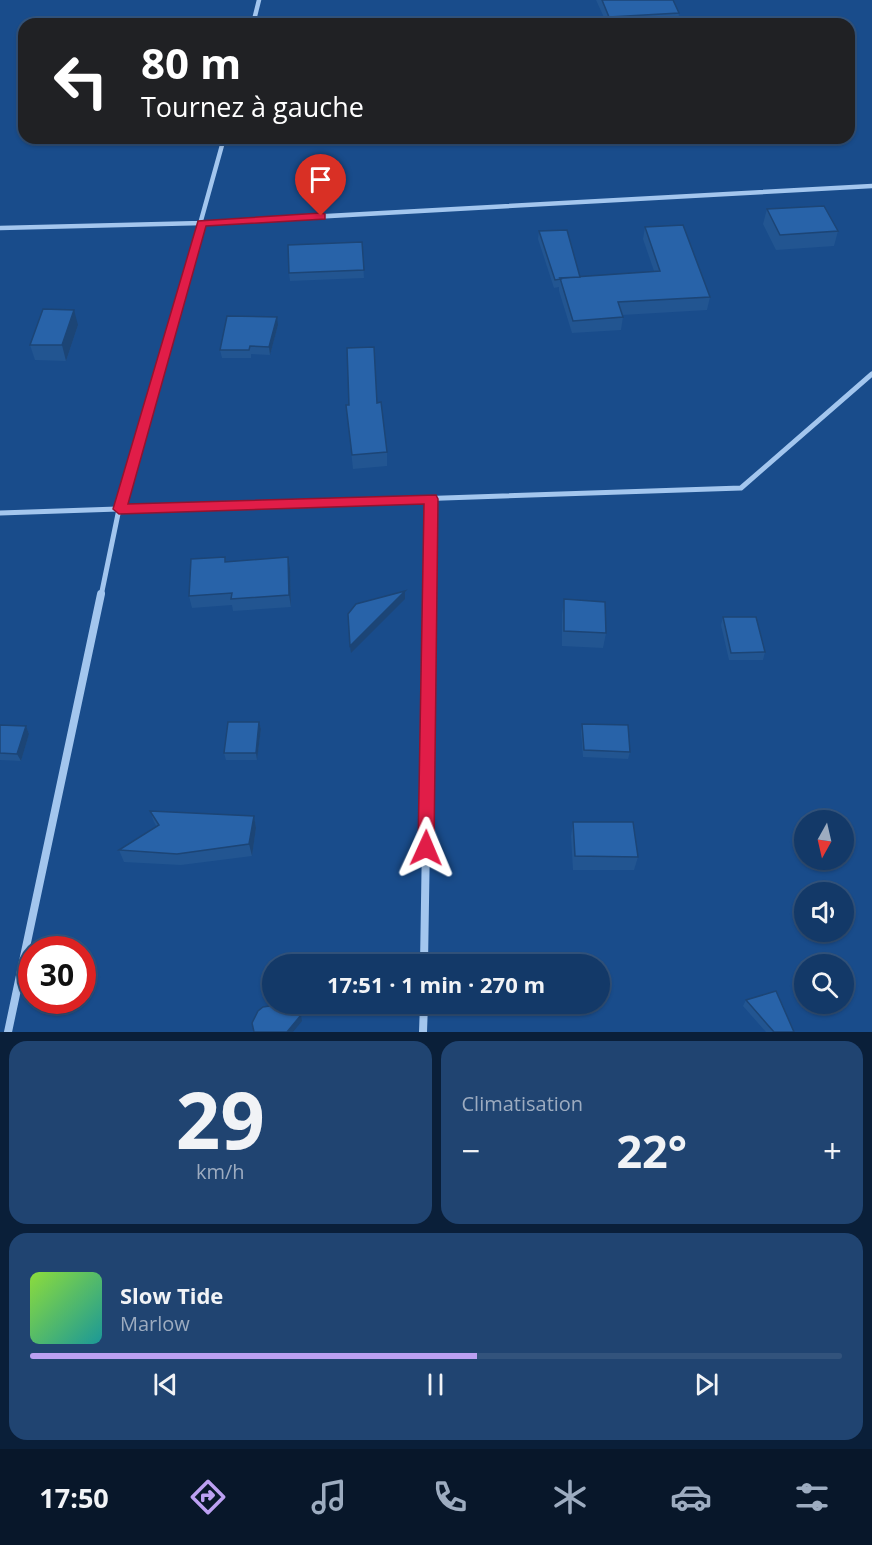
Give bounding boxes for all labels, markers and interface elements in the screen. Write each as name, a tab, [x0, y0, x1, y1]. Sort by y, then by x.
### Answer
text: 80 m	[141, 34, 241, 91]
icon: left	[42, 42, 120, 120]
text: Tournez à gauche	[141, 88, 364, 125]
pin	[295, 154, 346, 216]
icon: arrive	[304, 163, 337, 196]
north arrow	[794, 810, 854, 870]
map controls	[794, 810, 854, 1014]
position arrow	[394, 816, 458, 880]
button: sound	[794, 882, 854, 942]
speed limit sign: 30	[18, 936, 96, 1014]
button: search	[794, 954, 854, 1014]
text: 17:51 · 1 min · 270 m	[327, 969, 545, 999]
text: 29	[176, 1066, 265, 1172]
text: Climatisation	[462, 1090, 583, 1117]
text: 22°	[616, 1120, 687, 1181]
text: −	[462, 1128, 480, 1173]
text: +	[823, 1128, 842, 1173]
text: km/h	[196, 1158, 245, 1185]
text: Slow Tide	[120, 1280, 223, 1310]
text: Marlow	[120, 1310, 190, 1337]
icon: previous	[149, 1368, 182, 1401]
icon: pause	[419, 1368, 452, 1401]
icon: next	[690, 1368, 723, 1401]
icon: directions	[187, 1476, 229, 1518]
icon: music	[308, 1476, 350, 1518]
icon: phone	[429, 1476, 471, 1518]
icon: climate	[549, 1476, 591, 1518]
icon: car	[670, 1476, 712, 1518]
icon: filters	[791, 1476, 833, 1518]
text: 17:50	[39, 1479, 109, 1516]

